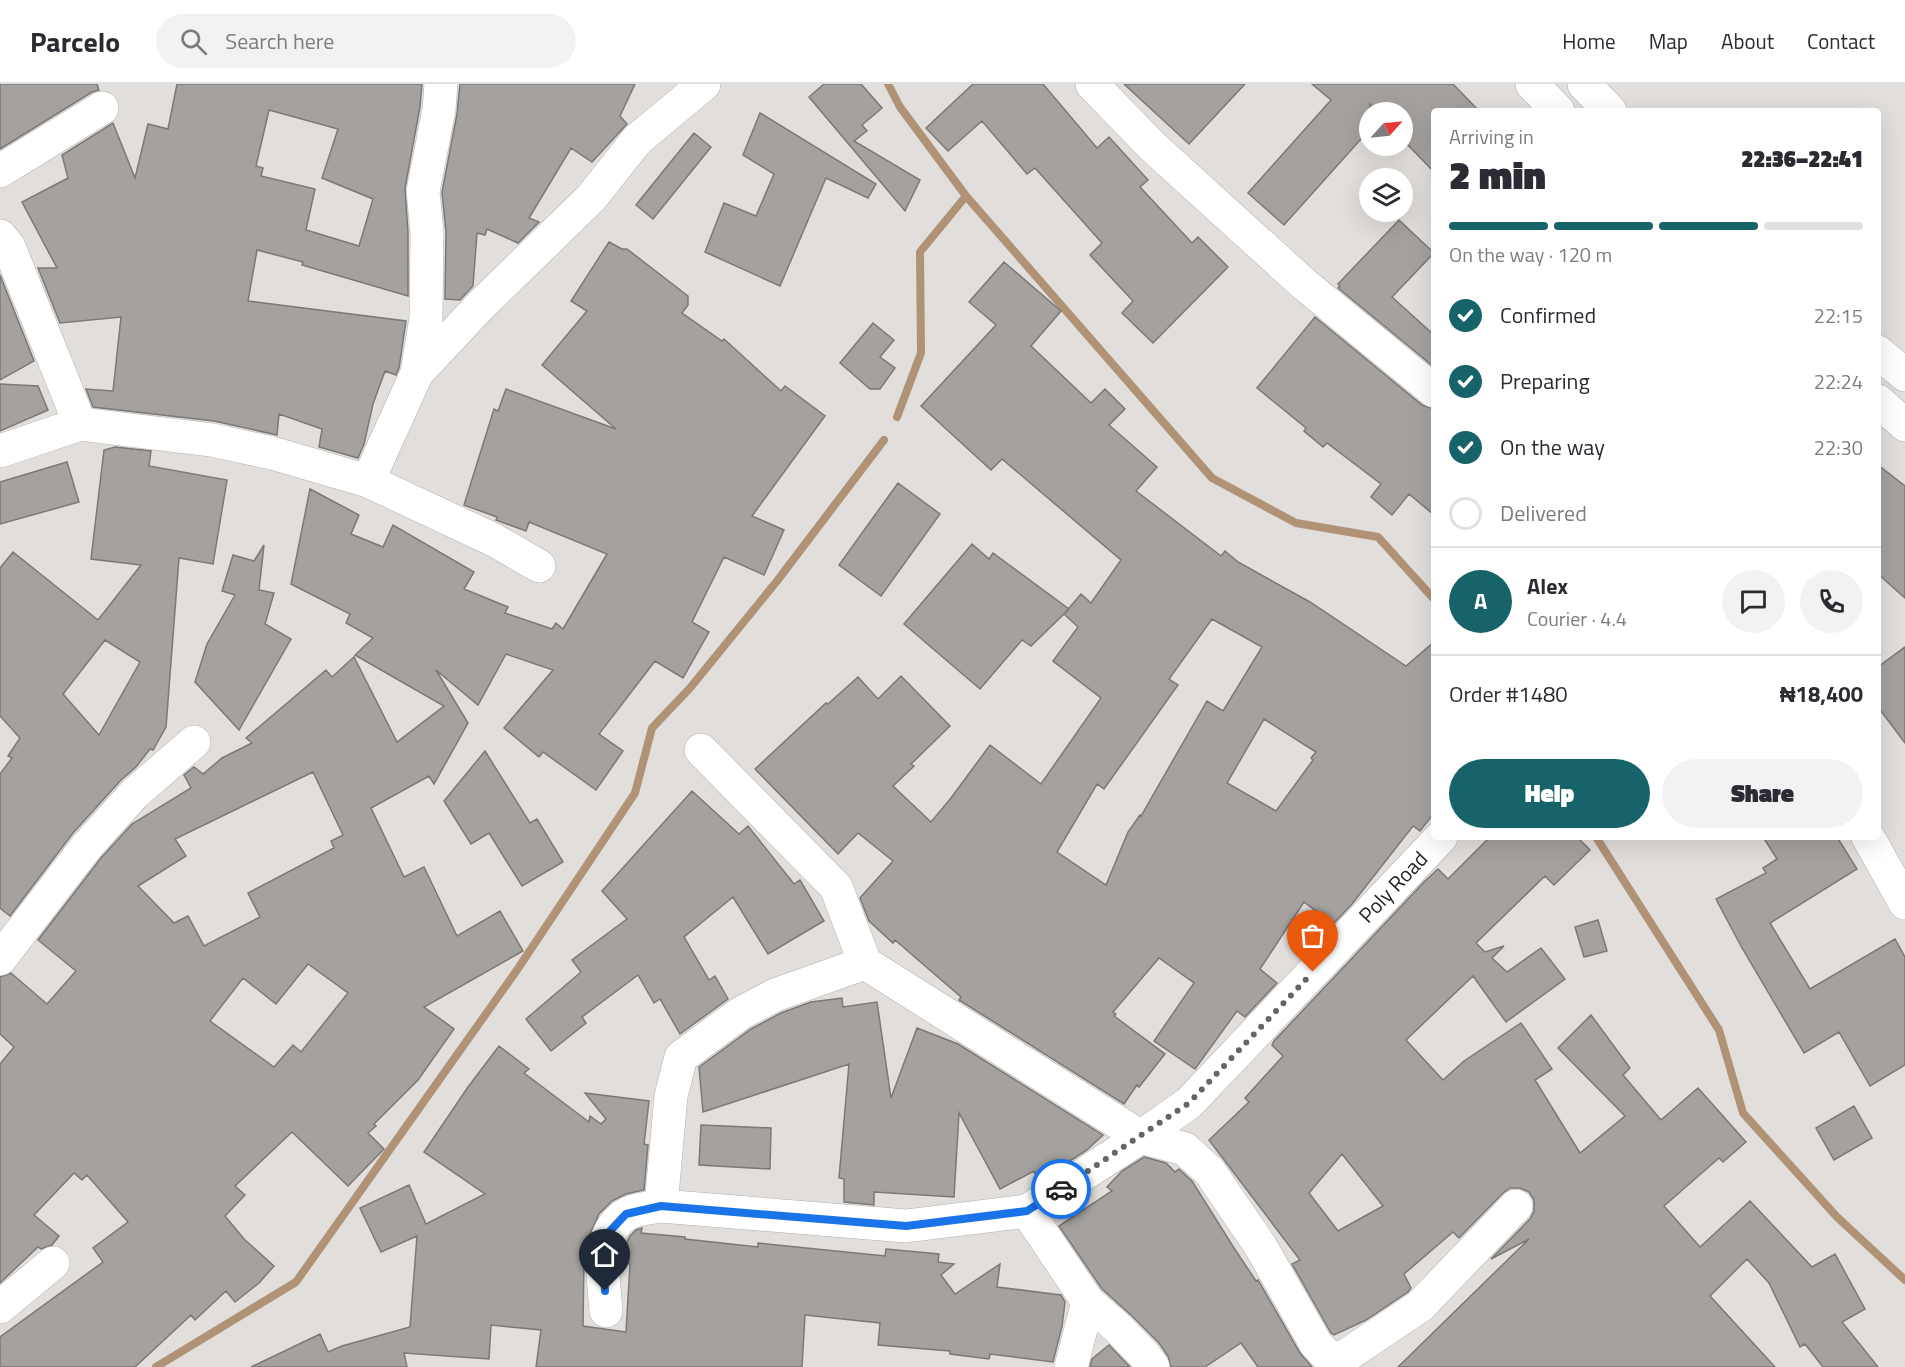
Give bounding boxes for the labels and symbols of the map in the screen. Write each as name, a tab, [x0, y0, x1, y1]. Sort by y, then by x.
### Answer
north arrow	[1359, 102, 1413, 156]
street label: Poly Road	[1351, 843, 1435, 930]
pin	[1287, 910, 1338, 972]
courier	[1031, 1159, 1091, 1219]
pin	[579, 1229, 630, 1291]

